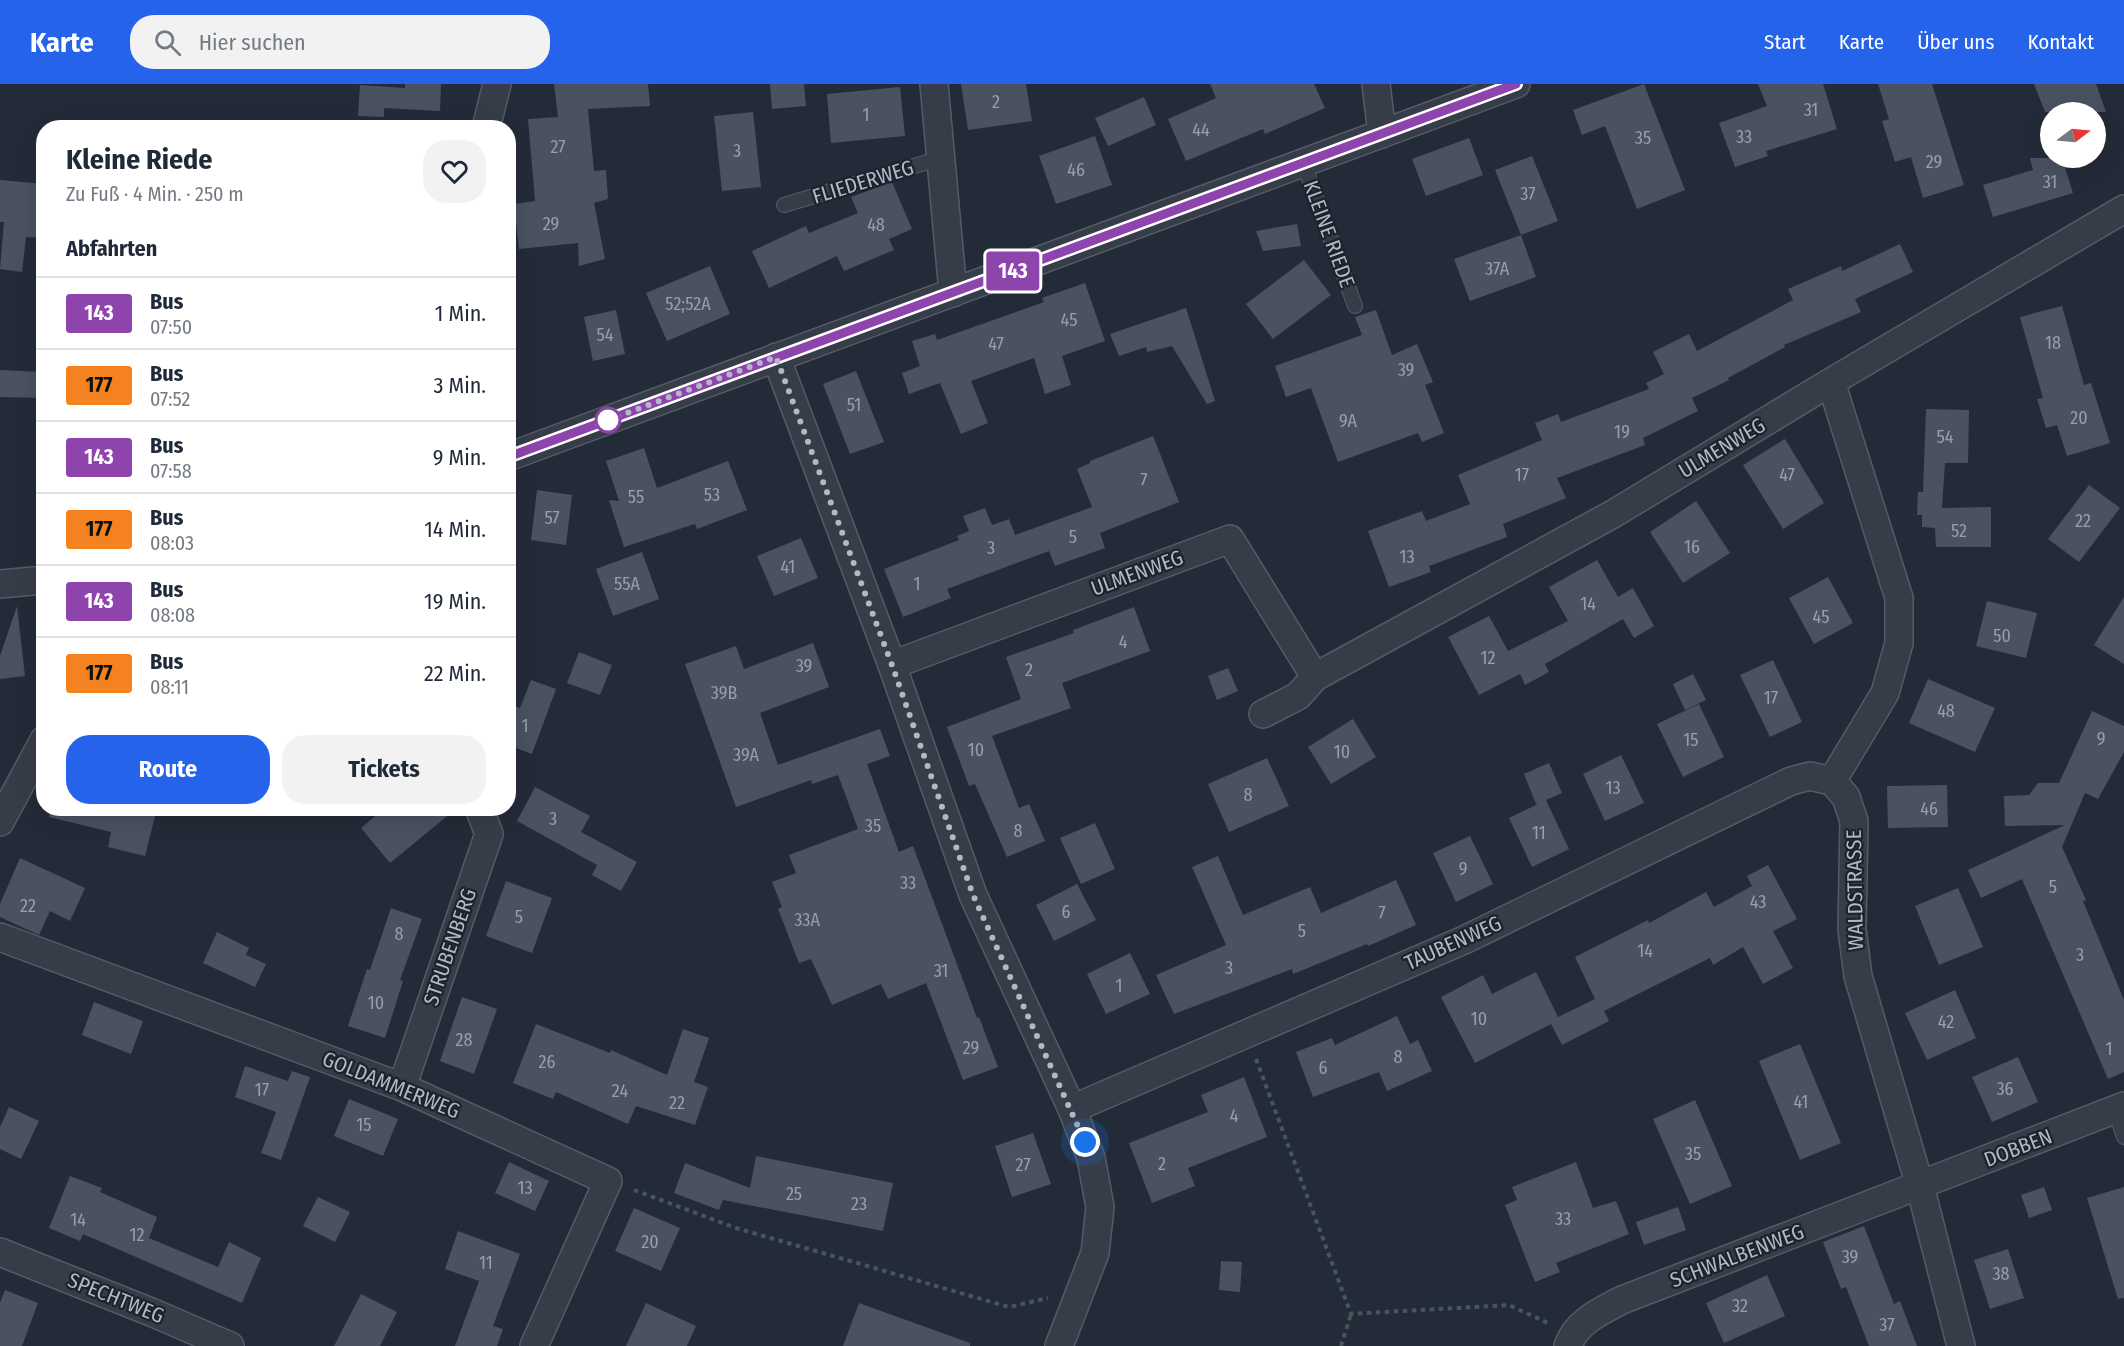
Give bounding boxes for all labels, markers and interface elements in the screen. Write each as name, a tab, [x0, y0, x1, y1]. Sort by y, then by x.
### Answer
search box	[130, 15, 550, 69]
text: Karte	[30, 26, 94, 59]
icon: search	[151, 26, 184, 59]
text: Hier suchen	[199, 29, 306, 56]
text: Start	[1764, 29, 1806, 55]
text: Karte	[1839, 29, 1884, 55]
text: Über uns	[1917, 29, 1994, 55]
text: Kontakt	[2027, 29, 2094, 55]
house number: 2	[992, 91, 1000, 113]
house number: 31	[1804, 99, 1818, 121]
north arrow	[2040, 102, 2106, 168]
map controls	[2040, 102, 2106, 168]
house number: 1	[862, 104, 870, 126]
house number: 44	[1192, 119, 1210, 141]
house number: 33	[1736, 126, 1752, 148]
house number: 35	[1635, 127, 1651, 149]
house number: 27	[550, 136, 566, 158]
button: heart	[423, 140, 486, 203]
house number: 3	[733, 140, 741, 162]
text: Kleine Riede	[66, 143, 213, 176]
house number: 29	[1926, 151, 1942, 173]
street label: FLIEDERWEG	[809, 154, 917, 210]
house number: 46	[1067, 159, 1085, 181]
house number: 31	[2043, 171, 2057, 193]
street label: KLEINE RIEDE	[1298, 177, 1360, 291]
text: Zu Fuß · 4 Min. · 250 m	[66, 182, 244, 206]
house number: 37	[1520, 183, 1536, 205]
house number: 29	[543, 213, 559, 235]
house number: 48	[867, 214, 885, 236]
text: Abfahrten	[66, 235, 157, 262]
line badge: 143	[978, 252, 1048, 291]
text: 143	[998, 258, 1028, 284]
house number: 37A	[1485, 258, 1510, 280]
text: Bus	[150, 288, 183, 315]
house number: 52;52A	[665, 293, 711, 315]
text: 143	[84, 300, 114, 326]
text: 1 Min.	[435, 300, 486, 327]
house number: 45	[1061, 309, 1077, 331]
text: 07:50	[150, 315, 192, 339]
house number: 54	[597, 324, 614, 346]
house number: 18	[2045, 332, 2061, 354]
house number: 47	[988, 333, 1004, 355]
house number: 39	[1398, 359, 1414, 381]
text: Bus	[150, 360, 183, 387]
text: 177	[86, 372, 112, 398]
text: 3 Min.	[433, 372, 486, 399]
text: 07:52	[150, 387, 190, 411]
house number: 51	[847, 394, 861, 416]
unlabelled marker	[595, 407, 621, 433]
house number: 20	[2070, 407, 2088, 429]
house number: 9A	[1339, 410, 1358, 432]
street label: ULMENWEG	[1674, 412, 1770, 484]
house number: 19	[1614, 421, 1630, 443]
house number: 54	[1937, 426, 1954, 448]
text: Bus	[150, 432, 183, 459]
text: 143	[84, 444, 114, 470]
text: 9 Min.	[433, 444, 486, 471]
text: 07:58	[150, 459, 192, 483]
house number: 17	[1515, 464, 1529, 486]
house number: 47	[1779, 464, 1795, 486]
house number: 7	[1140, 469, 1148, 491]
house number: 53	[704, 484, 720, 506]
house number: 55	[628, 486, 644, 508]
text: Bus	[150, 504, 183, 531]
house number: 57	[544, 507, 560, 529]
house number: 22	[2075, 510, 2091, 532]
text: 177	[86, 516, 112, 542]
text: 14 Min.	[424, 516, 486, 543]
house number: 52	[1951, 520, 1967, 542]
house number: 5	[1069, 526, 1077, 548]
text: 08:03	[150, 531, 194, 555]
house number: 16	[1684, 536, 1700, 558]
house number: 3	[987, 537, 995, 559]
street label: ULMENWEG	[1087, 544, 1187, 602]
house number: 13	[1399, 546, 1415, 568]
house number: 41	[781, 556, 795, 578]
house number: 55A	[614, 573, 640, 595]
house number: 1	[913, 573, 921, 595]
text: Bus	[150, 576, 183, 603]
text: 143	[84, 588, 114, 614]
text: 19 Min.	[424, 588, 486, 615]
house number: 14	[1580, 593, 1596, 615]
text: 08:08	[150, 603, 195, 627]
house number: 45	[1813, 606, 1829, 628]
house number: 50	[1993, 625, 2011, 647]
house number: 4	[1119, 631, 1128, 653]
house number: 12	[1481, 647, 1496, 669]
text: Bus	[150, 648, 183, 675]
house number: 39	[796, 655, 812, 677]
house number: 2	[1025, 659, 1033, 681]
text: 177	[86, 660, 112, 686]
text: 22 Min.	[424, 660, 486, 687]
text: 08:11	[150, 675, 189, 699]
house number: 39B	[711, 682, 737, 704]
house number: 17	[1764, 687, 1778, 709]
house number: 48	[1937, 700, 1955, 722]
house number: 1	[521, 715, 529, 737]
house number: 9	[2097, 728, 2105, 750]
house number: 15	[1683, 729, 1699, 751]
button: Route	[66, 735, 270, 804]
button: Tickets	[282, 735, 486, 804]
house number: 10	[968, 739, 984, 761]
house number: 10	[1334, 741, 1350, 763]
house number: 39A	[733, 744, 760, 766]
house number: 13	[1605, 777, 1621, 799]
house number: 8	[1244, 784, 1253, 806]
house number: 46	[1920, 798, 1938, 820]
house number: 3	[549, 808, 557, 830]
house number: 35	[865, 815, 881, 837]
house number: 8	[1014, 820, 1023, 842]
house number: 11	[1532, 822, 1546, 844]
street label: WALDSTRASSE	[1841, 829, 1869, 951]
house number: 9	[1459, 858, 1467, 880]
house number: 33	[900, 872, 916, 894]
house number: 5	[2049, 876, 2057, 898]
street label: STRUBENBERG	[418, 885, 482, 1009]
house number: 43	[1750, 891, 1766, 913]
house number: 22	[20, 895, 36, 917]
house number: 6	[1062, 901, 1071, 923]
house number: 7	[1378, 902, 1386, 924]
house number: 5	[515, 906, 523, 928]
house number: 33A	[794, 909, 820, 931]
street label: TAUBENWEG	[1401, 910, 1505, 976]
house number: 5	[1298, 920, 1306, 942]
house number: 8	[395, 923, 404, 945]
house number: 14	[1637, 940, 1653, 962]
house number: 3	[2076, 944, 2084, 966]
house number: 3	[1225, 957, 1233, 979]
house number: 31	[934, 960, 948, 982]
house number: 1	[1115, 975, 1123, 997]
house number: 10	[368, 992, 384, 1014]
house number: 10	[1471, 1008, 1487, 1030]
house number: 42	[1938, 1011, 1954, 1033]
house number: 28	[456, 1029, 472, 1051]
house number: 29	[963, 1037, 979, 1059]
house number: 1	[2105, 1038, 2113, 1060]
street label: GOLDAMMERWEG	[318, 1046, 464, 1124]
house number: 8	[1394, 1046, 1403, 1068]
house number: 26	[539, 1051, 556, 1073]
house number: 6	[1319, 1057, 1328, 1079]
house number: 36	[1996, 1078, 2014, 1100]
house number: 17	[255, 1079, 269, 1101]
house number: 24	[612, 1080, 628, 1102]
house number: 41	[1794, 1091, 1808, 1113]
house number: 22	[669, 1092, 685, 1114]
house number: 4	[1230, 1105, 1239, 1127]
house number: 15	[356, 1114, 372, 1136]
street label: DOBBEN	[1980, 1123, 2056, 1173]
your location	[1070, 1127, 1100, 1157]
house number: 35	[1685, 1143, 1701, 1165]
house number: 2	[1158, 1153, 1166, 1175]
house number: 27	[1015, 1154, 1031, 1176]
house number: 13	[517, 1177, 533, 1199]
house number: 25	[786, 1183, 802, 1205]
house number: 23	[851, 1193, 867, 1215]
house number: 33	[1555, 1208, 1571, 1230]
house number: 14	[70, 1209, 86, 1231]
street label: SCHWALBENWEG	[1666, 1219, 1808, 1293]
house number: 12	[130, 1224, 145, 1246]
house number: 20	[641, 1231, 659, 1253]
house number: 39	[1842, 1246, 1858, 1268]
house number: 11	[479, 1252, 493, 1274]
house number: 38	[1992, 1263, 2010, 1285]
street label: SPECHTWEG	[64, 1267, 168, 1329]
house number: 32	[1732, 1295, 1748, 1317]
house number: 37	[1879, 1314, 1895, 1336]

